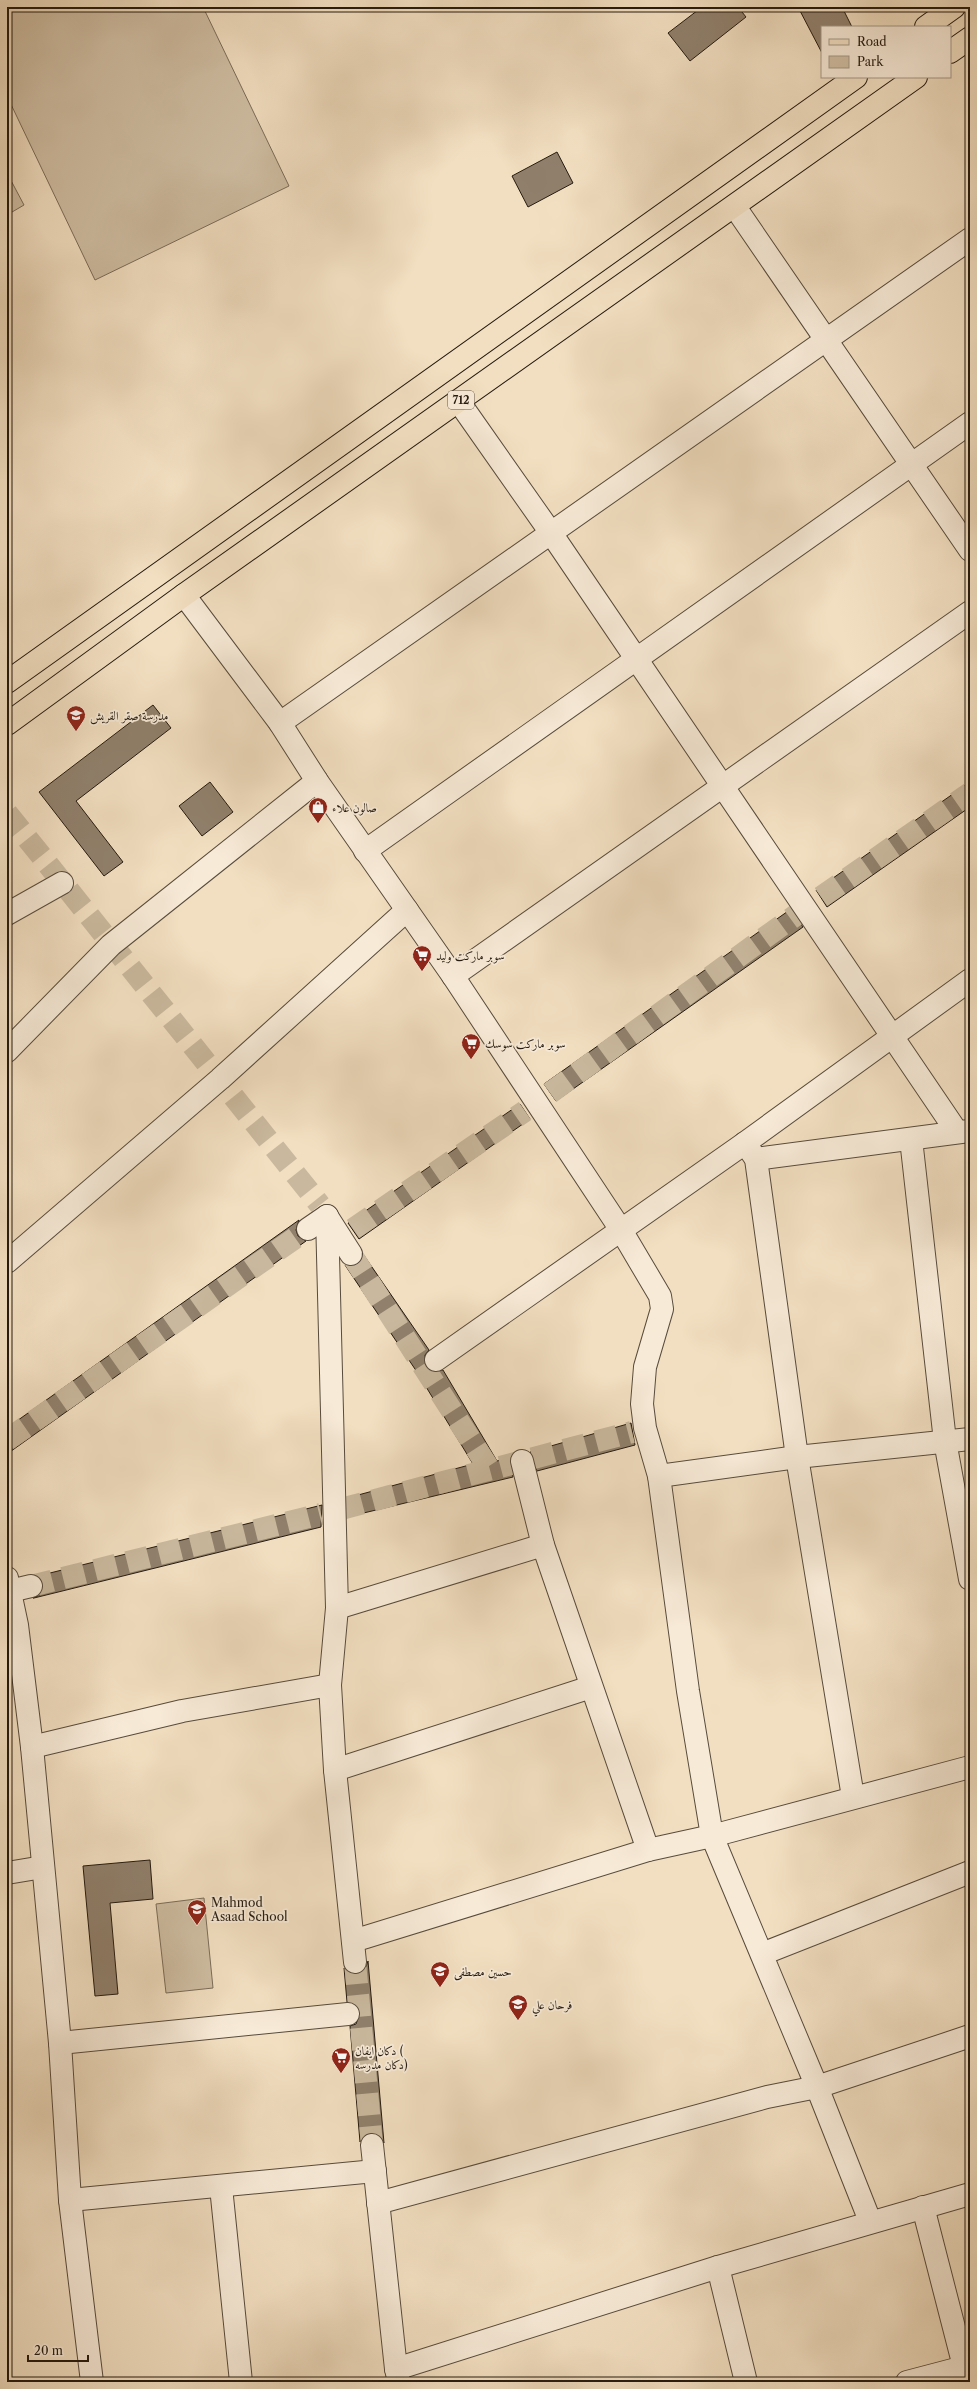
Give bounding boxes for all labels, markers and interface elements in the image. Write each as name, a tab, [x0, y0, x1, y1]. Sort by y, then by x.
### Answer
legend	[821, 26, 951, 78]
text: Road	[857, 34, 887, 49]
text: Park	[857, 54, 884, 69]
road number: 712	[448, 391, 474, 409]
school or university icon: مدرسة صقر القريش	[65, 704, 87, 732]
place label: مدرسة صقر القريش	[90, 708, 168, 725]
shop icon: صالون علاء	[307, 796, 329, 824]
place label: صالون علاء	[332, 800, 377, 816]
supermarket icon: سوبر ماركت وليد	[411, 944, 433, 972]
place label: سوبر ماركت وليد	[436, 948, 505, 964]
supermarket icon: سوبر ماركت سوسك	[460, 1032, 482, 1060]
place label: سوبر ماركت سوسك	[485, 1036, 566, 1052]
place label: Mahmod Asaad School	[210, 1895, 288, 1924]
school or university icon: Mahmod Asaad School	[186, 1898, 208, 1926]
school or university icon: حسين مصطفى	[429, 1960, 451, 1988]
place label: حسين مصطفى	[454, 1964, 512, 1981]
school or university icon: فرحان علي	[507, 1993, 529, 2021]
place label: فرحان علي	[532, 1997, 572, 2017]
place label: دكان ايفان ( دكان مدرسه)	[355, 2043, 408, 2072]
supermarket icon: دكان ايفان ( دكان مدرسه)	[330, 2046, 352, 2074]
scale bar	[28, 2337, 88, 2363]
text: 20 m	[34, 2343, 63, 2358]

